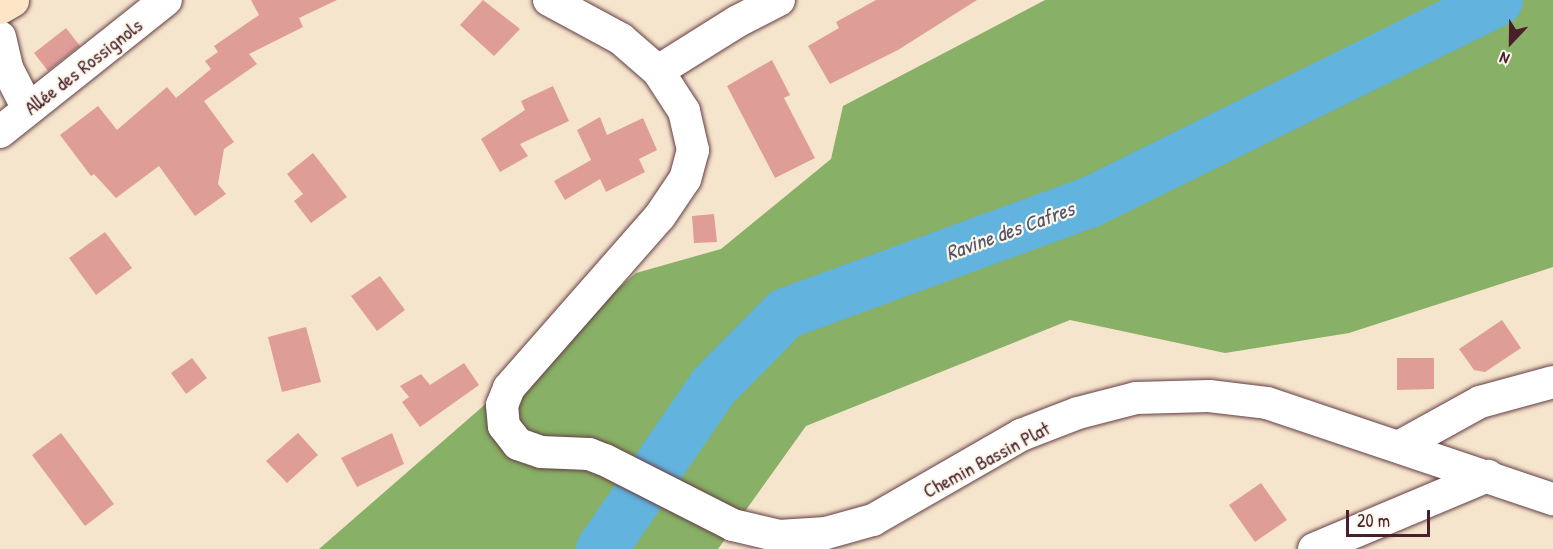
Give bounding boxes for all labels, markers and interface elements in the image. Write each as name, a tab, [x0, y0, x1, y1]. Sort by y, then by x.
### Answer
north arrow	[1481, 12, 1541, 72]
street label: Allée des Rossignols	[19, 13, 147, 119]
text: N	[1496, 47, 1512, 70]
water label: Ravine des Cafres	[942, 196, 1078, 266]
street label: Chemin Bassin Plat	[918, 415, 1054, 503]
scale bar	[1349, 498, 1433, 536]
text: 20 m	[1357, 508, 1390, 533]

